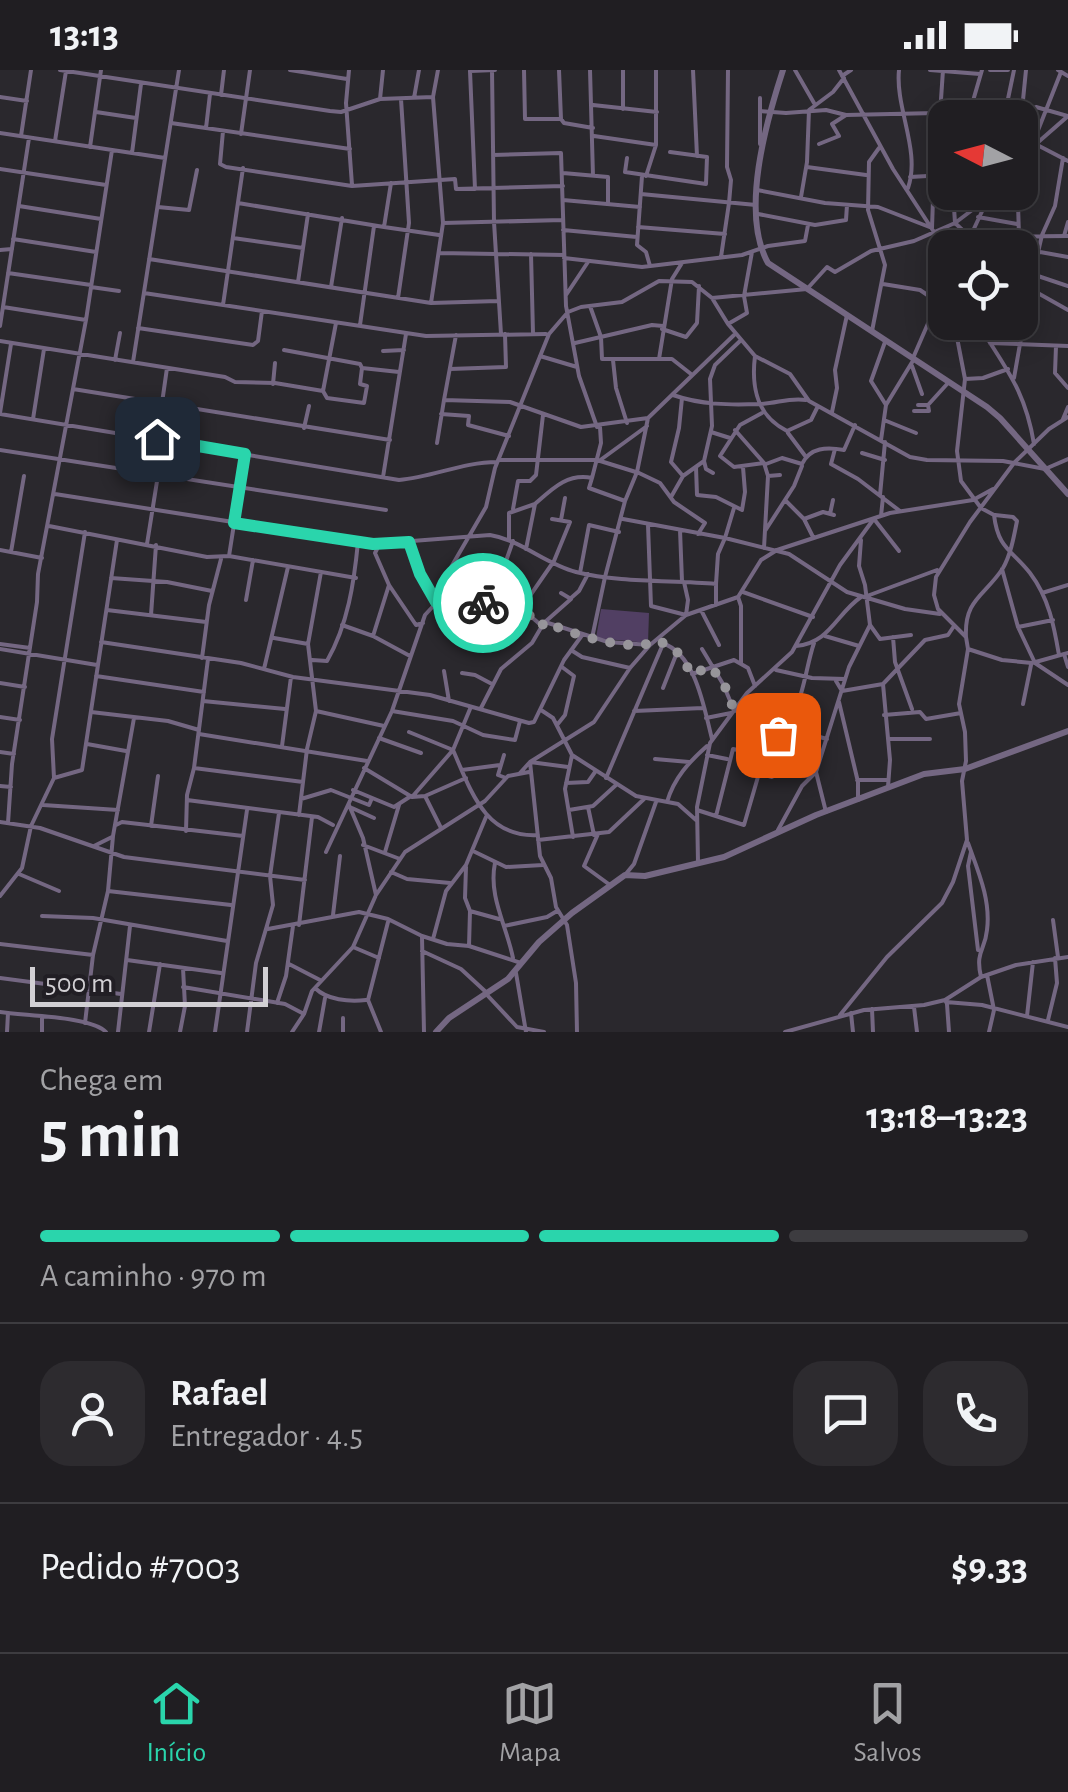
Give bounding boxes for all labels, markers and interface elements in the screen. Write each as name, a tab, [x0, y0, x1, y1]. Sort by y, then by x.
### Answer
text: 13:13	[50, 16, 119, 54]
north arrow	[928, 100, 1038, 210]
map controls	[928, 100, 1038, 340]
button: locate	[928, 230, 1038, 340]
pin	[115, 397, 200, 482]
icon: home	[130, 412, 185, 467]
courier	[433, 553, 533, 653]
icon: bike	[456, 576, 511, 631]
pin	[736, 693, 821, 778]
icon: bag	[751, 708, 806, 763]
scale bar	[30, 962, 268, 1006]
text: 500 m	[45, 970, 113, 998]
text: Chega em	[40, 1064, 163, 1096]
text: 13:18–13:23	[866, 1098, 1028, 1136]
text: 5 min	[40, 1104, 182, 1169]
text: A caminho · 970 m	[40, 1260, 267, 1292]
button: person	[40, 1361, 145, 1466]
button: chat	[793, 1361, 898, 1466]
button: phone	[923, 1361, 1028, 1466]
text: Rafael	[170, 1375, 268, 1413]
text: Entregador · 4.5	[170, 1420, 363, 1452]
text: Pedido #7003	[40, 1549, 240, 1587]
text: $9.33	[951, 1549, 1028, 1587]
tab: Início	[146, 1676, 206, 1770]
tab: Mapa	[499, 1676, 561, 1770]
tab: Salvos	[854, 1676, 922, 1770]

